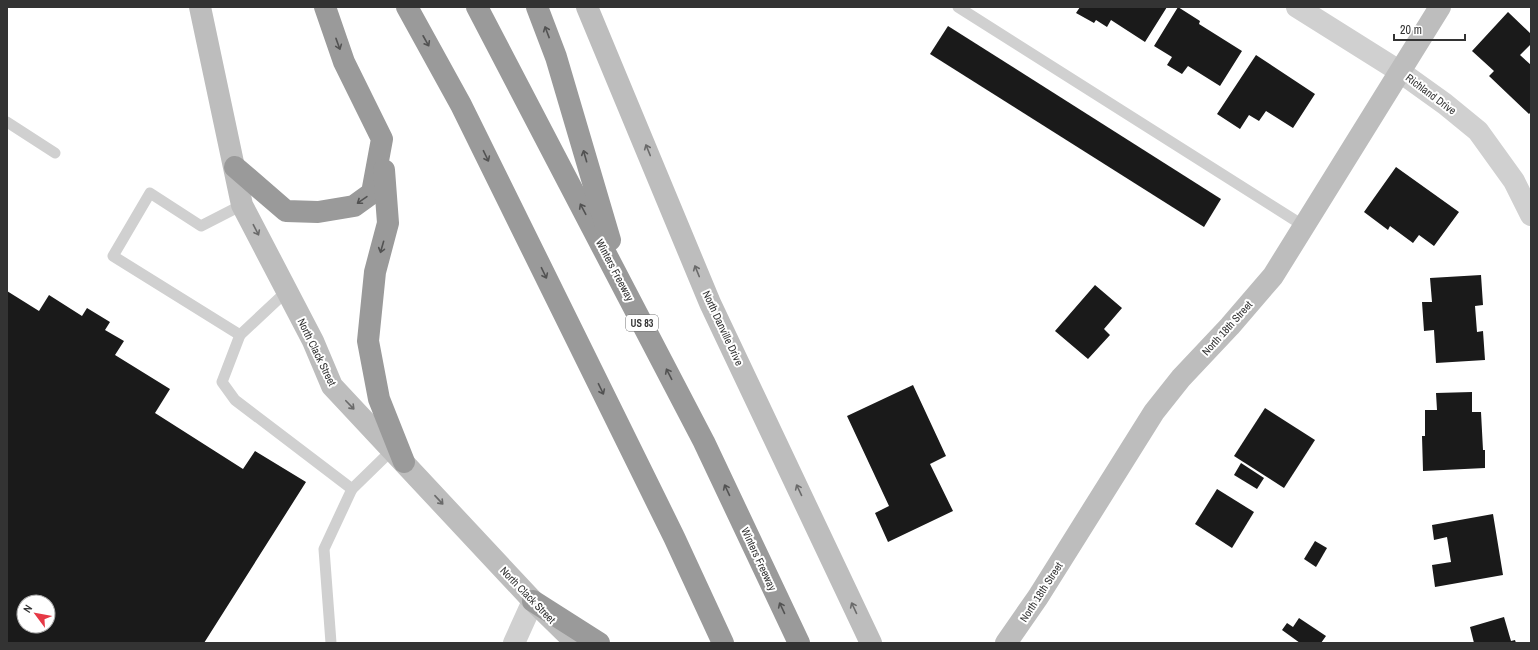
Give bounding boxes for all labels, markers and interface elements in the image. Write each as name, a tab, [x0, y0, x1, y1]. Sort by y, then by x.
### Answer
scale bar	[1394, 16, 1465, 42]
text: 20 m	[1400, 22, 1422, 38]
one-way arrow	[542, 26, 550, 38]
one-way arrow	[422, 35, 430, 47]
one-way arrow	[334, 37, 342, 49]
street label: Richland Drive	[1403, 70, 1459, 118]
one-way arrow	[643, 145, 651, 157]
one-way arrow	[483, 150, 491, 162]
one-way arrow	[581, 150, 588, 163]
one-way arrow	[357, 196, 368, 204]
one-way arrow	[578, 203, 586, 215]
one-way arrow	[252, 224, 260, 236]
street label: Winters Freeway	[593, 237, 637, 304]
one-way arrow	[377, 240, 385, 253]
one-way arrow	[693, 265, 700, 277]
one-way arrow	[541, 266, 548, 278]
street label: North Danville Drive	[699, 288, 747, 368]
street label: North 18th Street	[1199, 297, 1256, 358]
road number: US 83	[626, 315, 658, 331]
street label: North Clack Street	[295, 316, 340, 389]
one-way arrow	[664, 368, 672, 380]
one-way arrow	[598, 383, 605, 395]
one-way arrow	[345, 400, 355, 410]
one-way arrow	[723, 485, 730, 497]
one-way arrow	[795, 485, 802, 497]
one-way arrow	[434, 495, 444, 505]
street label: Winters Freeway	[738, 525, 780, 593]
street label: North 18th Street	[1016, 559, 1066, 625]
street label: North Clack Street	[497, 564, 559, 627]
north arrow	[16, 594, 56, 634]
text: N	[20, 602, 35, 615]
one-way arrow	[778, 602, 785, 614]
one-way arrow	[850, 602, 857, 614]

